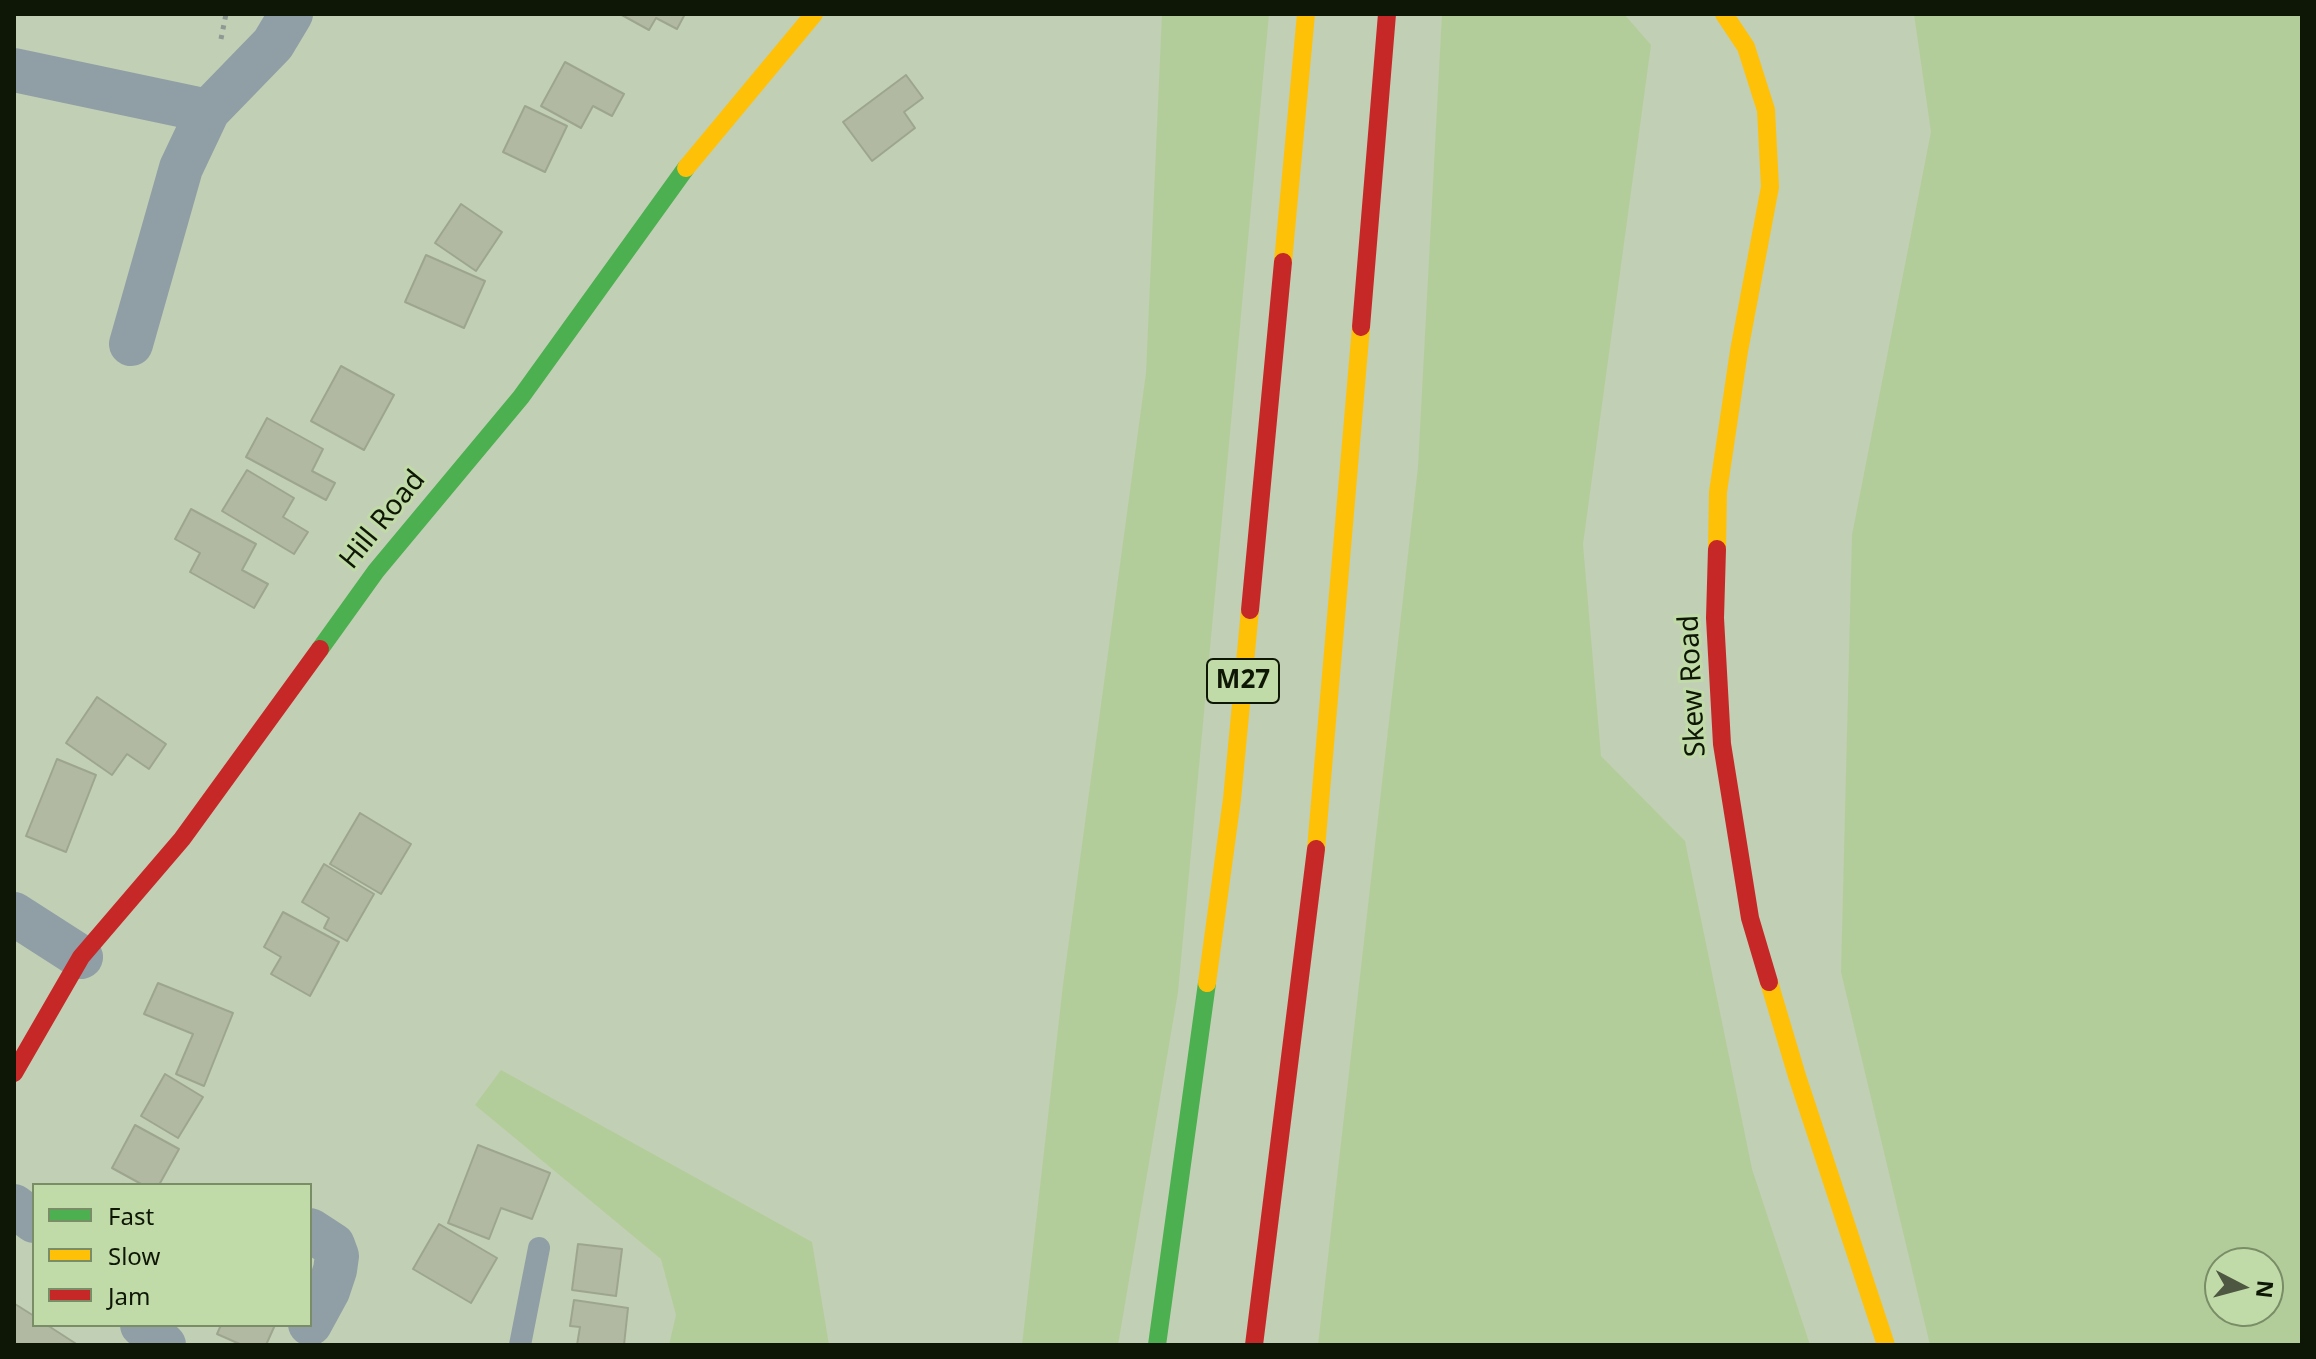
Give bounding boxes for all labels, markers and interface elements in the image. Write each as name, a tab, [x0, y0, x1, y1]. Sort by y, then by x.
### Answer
street label: Hill Road	[333, 464, 433, 576]
street label: Skew Road	[1673, 614, 1713, 758]
road number: M27	[1207, 659, 1279, 703]
legend	[32, 1183, 312, 1327]
text: Fast	[108, 1199, 154, 1232]
text: Slow	[108, 1239, 160, 1272]
north arrow	[2204, 1247, 2284, 1327]
text: Jam	[108, 1279, 150, 1312]
text: N	[2250, 1279, 2282, 1300]

